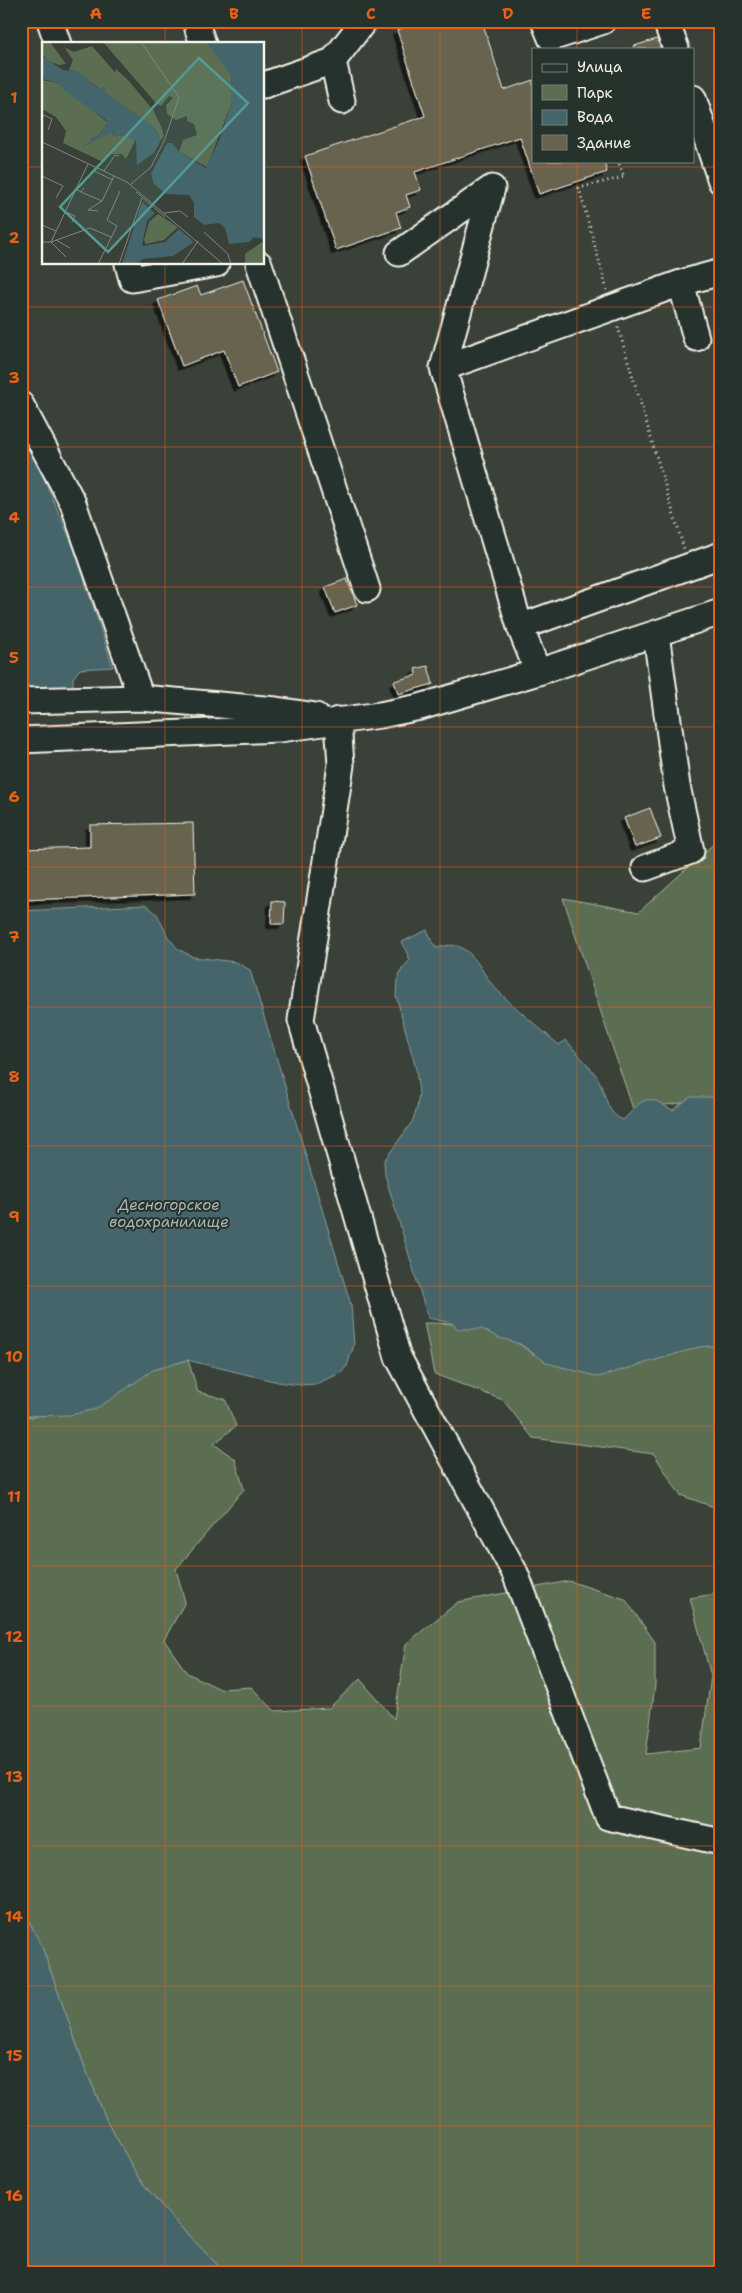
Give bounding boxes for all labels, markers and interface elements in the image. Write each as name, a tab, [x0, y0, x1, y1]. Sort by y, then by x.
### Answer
text: A	[90, 3, 102, 24]
text: B	[229, 3, 239, 24]
text: C	[366, 3, 376, 24]
text: D	[502, 3, 514, 24]
text: E	[641, 3, 651, 24]
inset map	[42, 42, 265, 265]
legend	[532, 48, 694, 162]
text: Улица	[577, 57, 623, 77]
text: Парк	[577, 83, 613, 103]
text: 1	[10, 87, 18, 108]
text: Вода	[577, 107, 614, 127]
text: Здание	[577, 133, 631, 153]
text: 2	[8, 227, 20, 248]
text: 3	[8, 367, 20, 388]
text: 4	[8, 507, 20, 528]
text: 5	[9, 647, 19, 668]
text: 6	[8, 786, 20, 807]
text: 7	[8, 926, 20, 947]
text: 8	[8, 1066, 20, 1087]
water label: Десногорское водохранилище	[109, 1195, 229, 1232]
text: 9	[8, 1206, 20, 1227]
text: 10	[5, 1346, 23, 1367]
text: 11	[7, 1486, 21, 1507]
text: 12	[5, 1626, 23, 1647]
text: 13	[5, 1766, 23, 1787]
text: 14	[5, 1906, 23, 1927]
text: 15	[5, 2045, 23, 2066]
text: 16	[5, 2185, 23, 2206]

